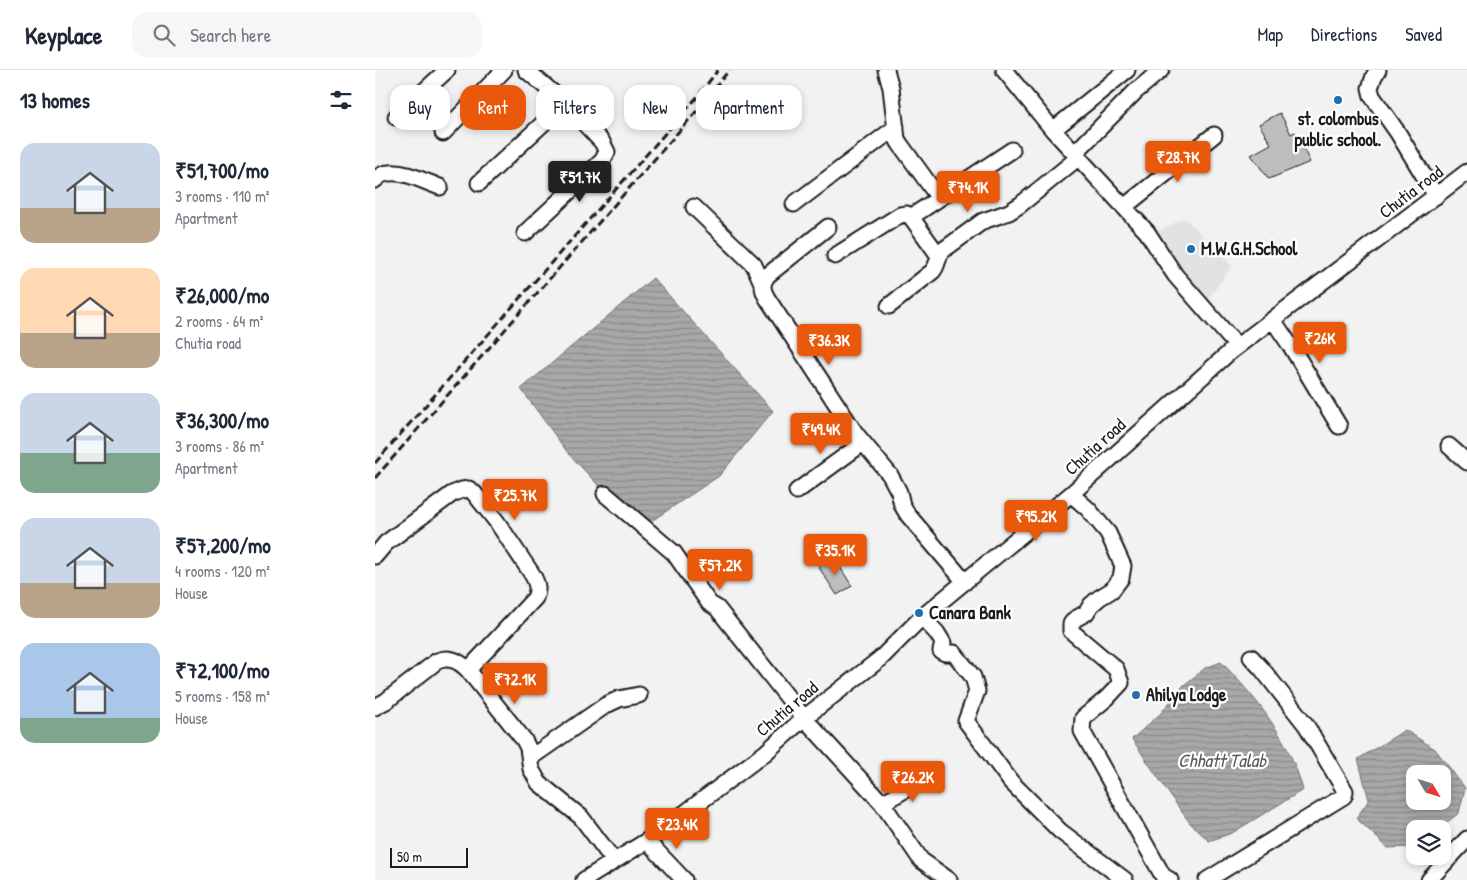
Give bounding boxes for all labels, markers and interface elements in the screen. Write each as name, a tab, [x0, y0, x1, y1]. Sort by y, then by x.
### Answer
search box	[132, 12, 482, 57]
text: Keyplace	[25, 19, 102, 51]
icon: search	[150, 21, 178, 49]
text: Search here	[190, 22, 271, 48]
text: Map	[1258, 22, 1283, 47]
text: Directions	[1311, 22, 1377, 47]
text: Saved	[1405, 22, 1442, 47]
chip: Buy	[390, 85, 450, 130]
chip: Rent	[460, 85, 526, 130]
chip: Filters	[536, 85, 614, 130]
chip: New	[624, 85, 686, 130]
chip: Apartment	[696, 85, 802, 130]
text: 13 homes	[20, 86, 90, 115]
icon: filters	[327, 86, 355, 114]
marker: st. colombus public school.	[1332, 94, 1344, 106]
place label: st. colombus public school.	[1295, 106, 1382, 153]
pin: ₹28.7K	[1137, 140, 1219, 183]
text: ₹28.7K	[1156, 146, 1200, 168]
text: ₹51,700/mo	[175, 156, 269, 185]
street label: Chutia road	[1374, 159, 1448, 224]
pin: ₹51.7K	[539, 160, 621, 203]
icon: home	[60, 163, 120, 223]
text: ₹51.7K	[559, 166, 601, 188]
pin: ₹74.1K	[927, 170, 1009, 213]
text: ₹74.1K	[948, 176, 988, 198]
text: 3 rooms · 110 m²	[175, 185, 270, 207]
text: Apartment	[175, 207, 238, 229]
place label: M.W.G.H.School	[1201, 236, 1299, 261]
marker: M.W.G.H.School	[1185, 243, 1197, 255]
text: ₹26,000/mo	[175, 281, 269, 310]
icon: home	[60, 288, 120, 348]
text: 2 rooms · 64 m²	[175, 310, 263, 332]
pin: ₹26K	[1290, 322, 1350, 364]
pin: ₹36.3K	[788, 324, 870, 366]
text: ₹26K	[1304, 327, 1336, 349]
text: ₹36.3K	[808, 329, 850, 351]
text: Chutia road	[175, 332, 241, 354]
text: ₹36,300/mo	[175, 406, 269, 435]
pin: ₹49.4K	[780, 412, 862, 455]
street label: Chutia road	[1059, 412, 1131, 481]
icon: home	[60, 413, 120, 473]
text: ₹49.4K	[802, 418, 840, 440]
text: 3 rooms · 86 m²	[175, 435, 264, 457]
text: Apartment	[175, 457, 238, 479]
pin: ₹25.7K	[474, 478, 556, 521]
text: ₹25.7K	[493, 484, 537, 506]
pin: ₹95.2K	[995, 500, 1077, 542]
text: ₹95.2K	[1015, 505, 1057, 527]
text: ₹57,200/mo	[175, 531, 271, 560]
pin: ₹35.1K	[794, 534, 876, 576]
icon: home	[60, 538, 120, 598]
text: ₹35.1K	[815, 539, 855, 561]
pin: ₹57.2K	[679, 548, 761, 591]
text: ₹57.2K	[698, 554, 742, 576]
text: 4 rooms · 120 m²	[175, 560, 270, 582]
text: House	[175, 582, 208, 604]
place label: Canara Bank	[929, 600, 1012, 625]
marker: Canara Bank	[913, 607, 925, 619]
text: ₹72,100/mo	[175, 656, 270, 685]
pin: ₹72.1K	[474, 662, 556, 705]
icon: home	[60, 663, 120, 723]
text: ₹72.1K	[494, 668, 536, 690]
street label: Chutia road	[750, 675, 823, 742]
place label: Ahilya Lodge	[1146, 682, 1227, 708]
text: 5 rooms · 158 m²	[175, 685, 270, 707]
marker: Ahilya Lodge	[1130, 689, 1142, 701]
text: House	[175, 707, 208, 729]
water label: Chhatt Talab	[1178, 747, 1267, 773]
pin: ₹26.2K	[872, 760, 954, 803]
north arrow	[1406, 765, 1451, 810]
map controls	[1406, 765, 1451, 865]
text: ₹26.2K	[892, 766, 934, 788]
pin: ₹23.4K	[636, 808, 718, 850]
text: ₹23.4K	[656, 813, 698, 835]
button: layers	[1406, 820, 1451, 865]
scale bar	[390, 845, 467, 868]
text: 50 m	[397, 847, 422, 866]

